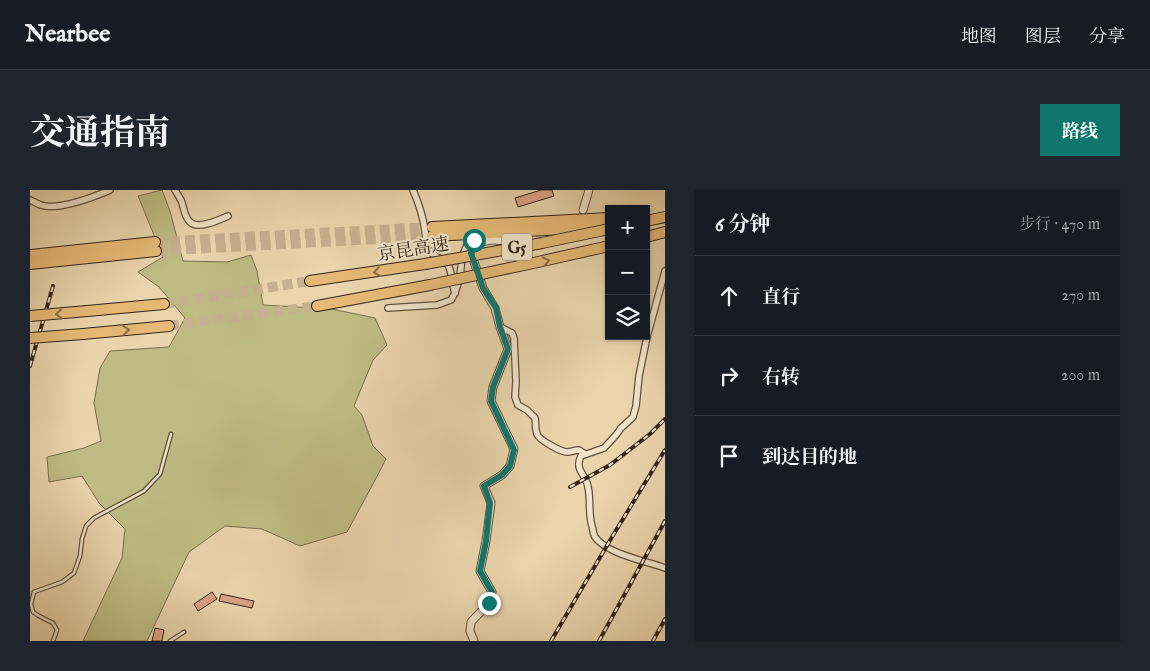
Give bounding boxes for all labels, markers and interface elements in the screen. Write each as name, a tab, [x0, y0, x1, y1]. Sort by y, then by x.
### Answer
text: Nearbee	[25, 19, 110, 50]
text: 地图	[961, 26, 997, 49]
text: 图层	[1025, 26, 1061, 49]
text: 分享	[1089, 26, 1125, 49]
button: 路线	[1040, 104, 1120, 156]
text: 交通指南	[30, 112, 170, 157]
map controls	[605, 205, 650, 340]
button: +	[605, 205, 650, 250]
text: 6 分钟	[715, 212, 770, 239]
text: 步行 · 470 m	[1019, 215, 1100, 235]
route start	[463, 229, 486, 252]
street label: 京昆高速	[376, 233, 451, 267]
road number: G5	[502, 234, 532, 260]
button: −	[605, 250, 650, 295]
one-way arrow	[542, 256, 550, 266]
one-way arrow	[372, 266, 381, 276]
icon: ahead	[715, 282, 743, 310]
text: 直行	[762, 286, 800, 310]
text: 270 m	[1061, 286, 1100, 306]
button: layers	[605, 295, 650, 340]
one-way arrow	[54, 308, 62, 319]
one-way arrow	[123, 325, 131, 336]
icon: right	[715, 362, 743, 390]
text: 右转	[762, 366, 800, 390]
text: 200 m	[1061, 366, 1100, 386]
icon: arrive	[715, 442, 743, 470]
text: 到达目的地	[762, 446, 857, 470]
route end	[478, 592, 501, 615]

